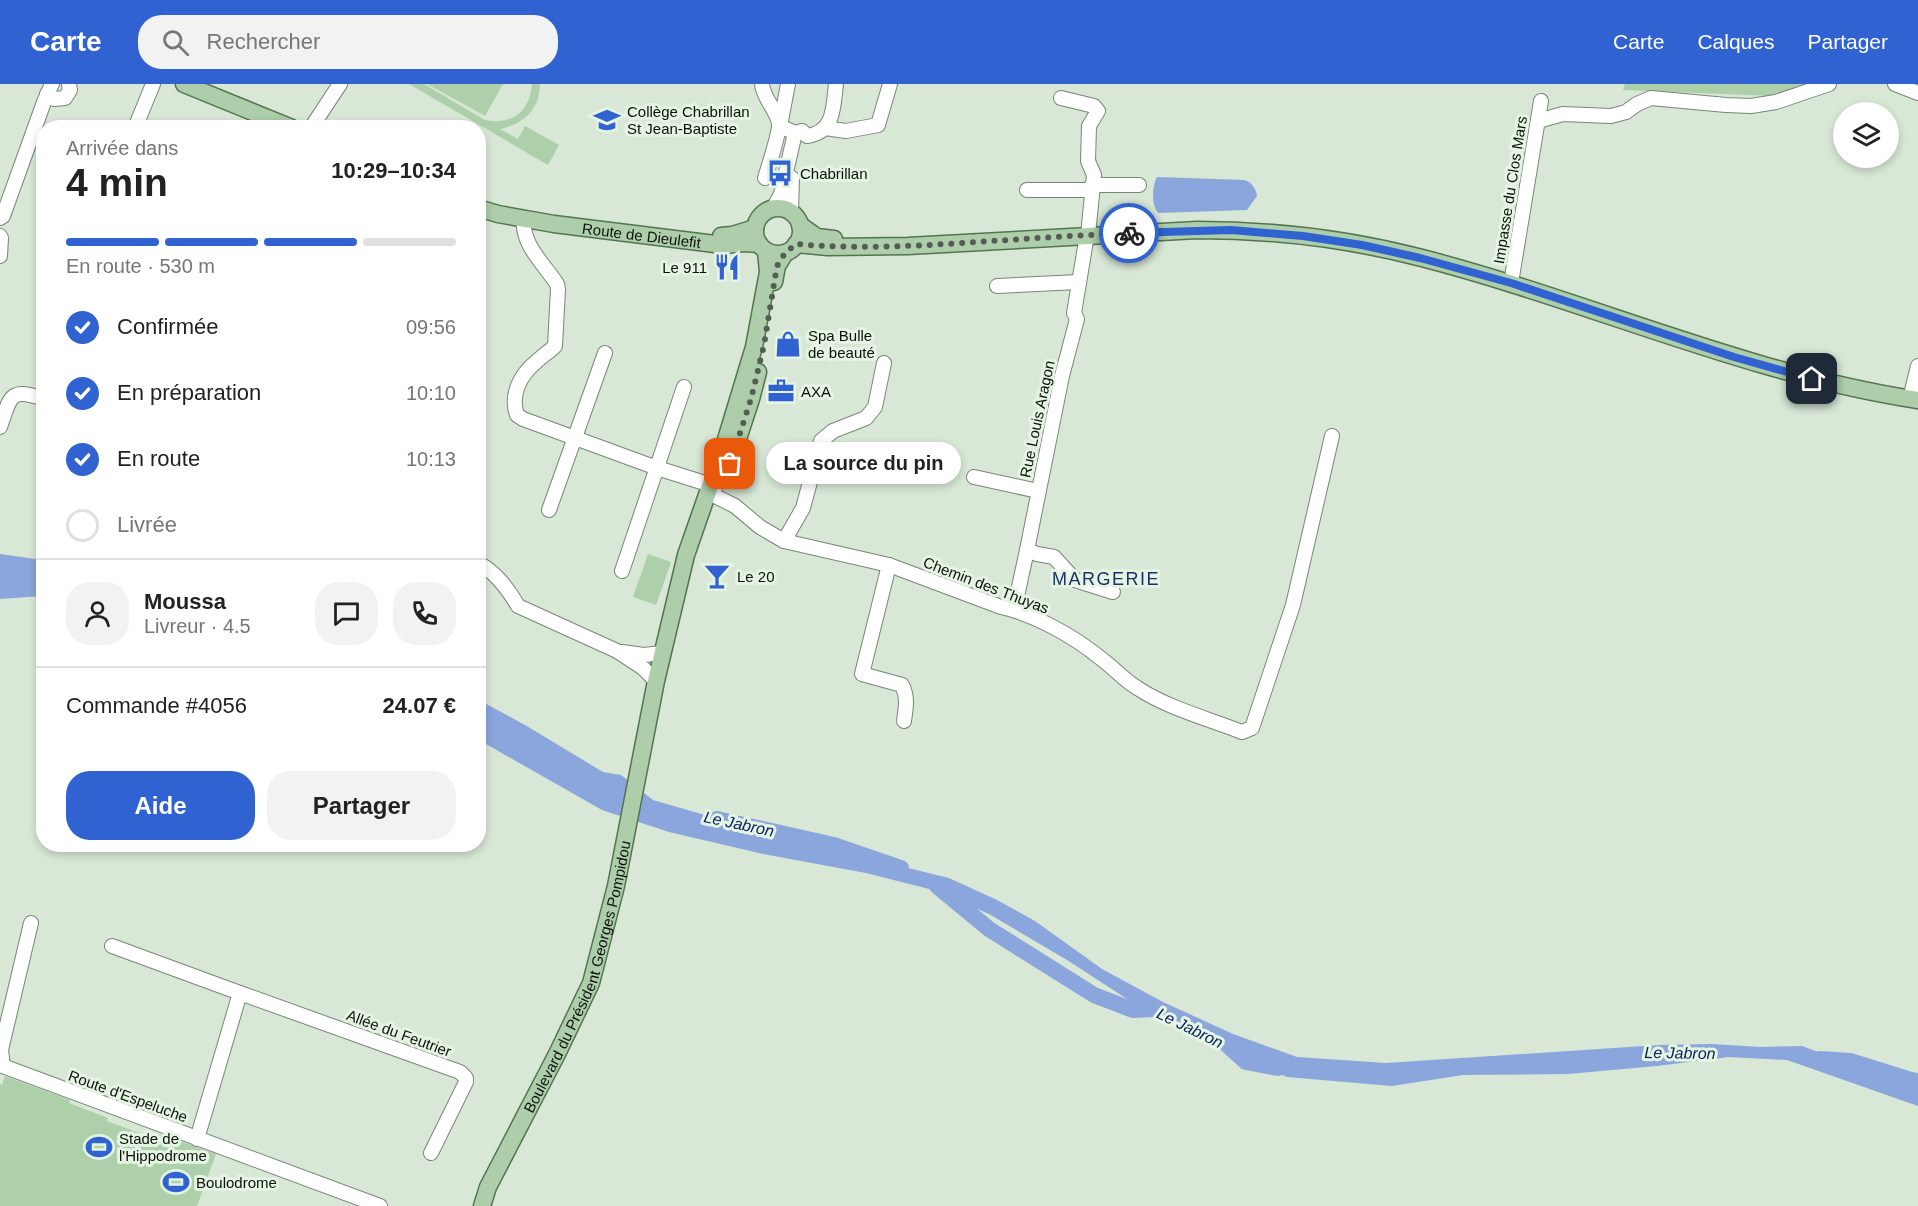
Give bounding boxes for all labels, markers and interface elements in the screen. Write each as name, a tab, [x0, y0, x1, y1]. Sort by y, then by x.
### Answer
search box	[138, 15, 558, 69]
text: Carte	[30, 26, 102, 57]
icon: search	[159, 26, 192, 59]
text: Rechercher	[207, 29, 320, 54]
text: Carte	[1613, 30, 1664, 53]
text: Calques	[1697, 30, 1774, 53]
text: Partager	[1807, 30, 1888, 53]
map controls	[1833, 102, 1899, 168]
button: layers	[1833, 102, 1899, 168]
place label: Collège Chabrillan St Jean-Baptiste	[627, 103, 750, 137]
school or university icon: Collège Chabrillan St Jean-Baptiste	[592, 105, 622, 135]
street label: Impasse du Clos Mars	[1490, 115, 1530, 265]
text: Arrivée dans	[66, 137, 178, 159]
text: 10:29–10:34	[331, 158, 456, 183]
bus stop icon: Chabrillan	[765, 158, 795, 188]
text: 4 min	[66, 161, 168, 204]
place label: Chabrillan	[800, 165, 868, 182]
courier	[1099, 203, 1159, 263]
icon: bike	[1113, 217, 1146, 250]
street label: Route de Dieulefit	[581, 219, 703, 251]
restaurant icon: Le 911	[712, 252, 742, 282]
text: En route · 530 m	[66, 255, 215, 277]
place label: Le 911	[662, 259, 707, 276]
icon: check	[66, 311, 99, 344]
text: Confirmée	[117, 314, 218, 339]
text: 09:56	[406, 316, 456, 338]
place label: Spa Bulle de beauté	[808, 327, 875, 361]
shop icon: Spa Bulle de beauté	[773, 329, 803, 359]
pin	[1786, 353, 1837, 404]
street label: Rue Louis Aragon	[1016, 359, 1058, 479]
icon: home	[1795, 362, 1828, 395]
office icon: AXA	[766, 376, 796, 406]
icon: check	[66, 377, 99, 410]
text: En préparation	[117, 380, 261, 405]
text: 10:10	[406, 382, 456, 404]
place label: AXA	[801, 383, 831, 400]
pin	[704, 438, 755, 489]
icon: check	[66, 443, 99, 476]
callout: La source du pin	[766, 443, 961, 485]
text: En route	[117, 446, 200, 471]
icon: bag	[713, 447, 746, 480]
text: 10:13	[406, 448, 456, 470]
text: La source du pin	[783, 452, 944, 474]
text: Livrée	[117, 512, 177, 537]
street label: Chemin des Thuyas	[921, 553, 1051, 617]
bar icon: Le 20	[702, 561, 732, 591]
place label: Le 20	[737, 568, 775, 585]
district label: MARGERIE	[1052, 569, 1160, 589]
button: person	[66, 582, 129, 645]
button: chat	[315, 582, 378, 645]
button: phone	[393, 582, 456, 645]
text: Moussa	[144, 589, 226, 614]
text: Livreur · 4.5	[144, 615, 251, 637]
text: Commande #4056	[66, 693, 247, 718]
text: 24.07 €	[383, 693, 456, 718]
button: Aide	[66, 771, 255, 840]
button: Partager	[267, 771, 456, 840]
water label: Le Jabron	[702, 808, 776, 840]
street label: Boulevard du Président Georges Pompidou	[520, 839, 633, 1115]
water label: Le Jabron	[1154, 1005, 1226, 1051]
street label: Allée du Feutrier	[344, 1006, 454, 1060]
water label: Le Jabron	[1644, 1044, 1716, 1062]
street label: Route d'Espeluche	[66, 1067, 190, 1125]
place label: Stade de l'Hippodrome	[119, 1130, 207, 1164]
sports icon: Stade de l'Hippodrome	[84, 1132, 114, 1162]
sports icon: Boulodrome	[161, 1167, 191, 1197]
place label: Boulodrome	[196, 1174, 277, 1191]

